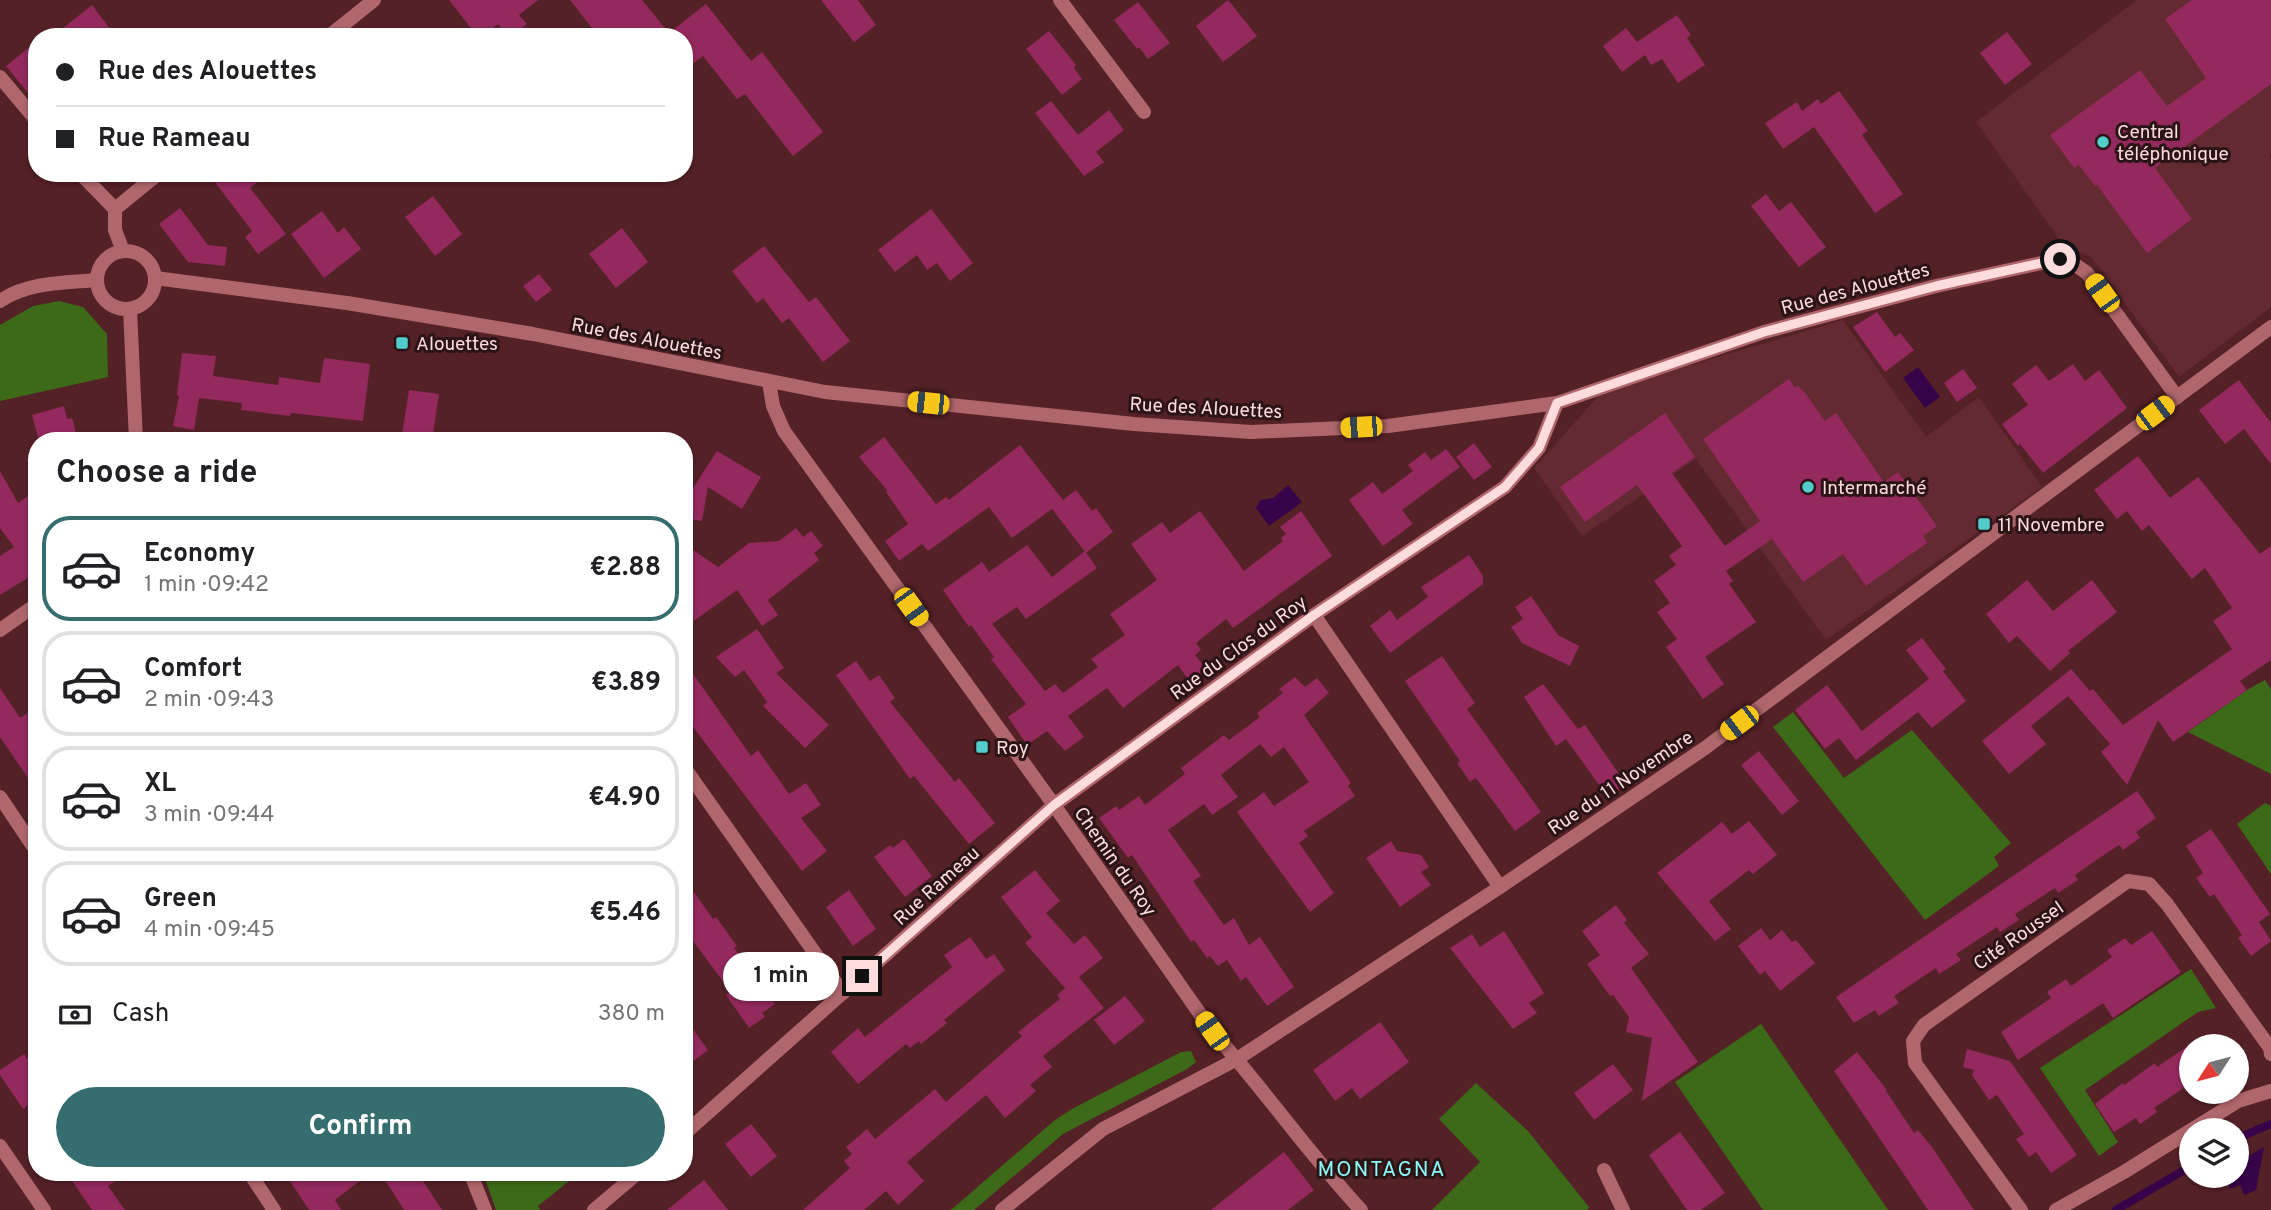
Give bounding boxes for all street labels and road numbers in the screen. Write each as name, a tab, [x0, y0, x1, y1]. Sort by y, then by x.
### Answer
street label: Rue des Alouettes	[1779, 259, 1932, 321]
street label: Rue des Alouettes	[569, 314, 724, 366]
street label: Rue des Alouettes	[1129, 393, 1283, 425]
street label: Rue du Clos du Roy	[1166, 591, 1312, 706]
street label: Rue du 11 Novembre	[1544, 726, 1698, 841]
street label: Chemin du Roy	[1068, 803, 1161, 922]
street label: Rue Rameau	[889, 842, 985, 931]
street label: Cité Roussel	[1969, 897, 2069, 977]

